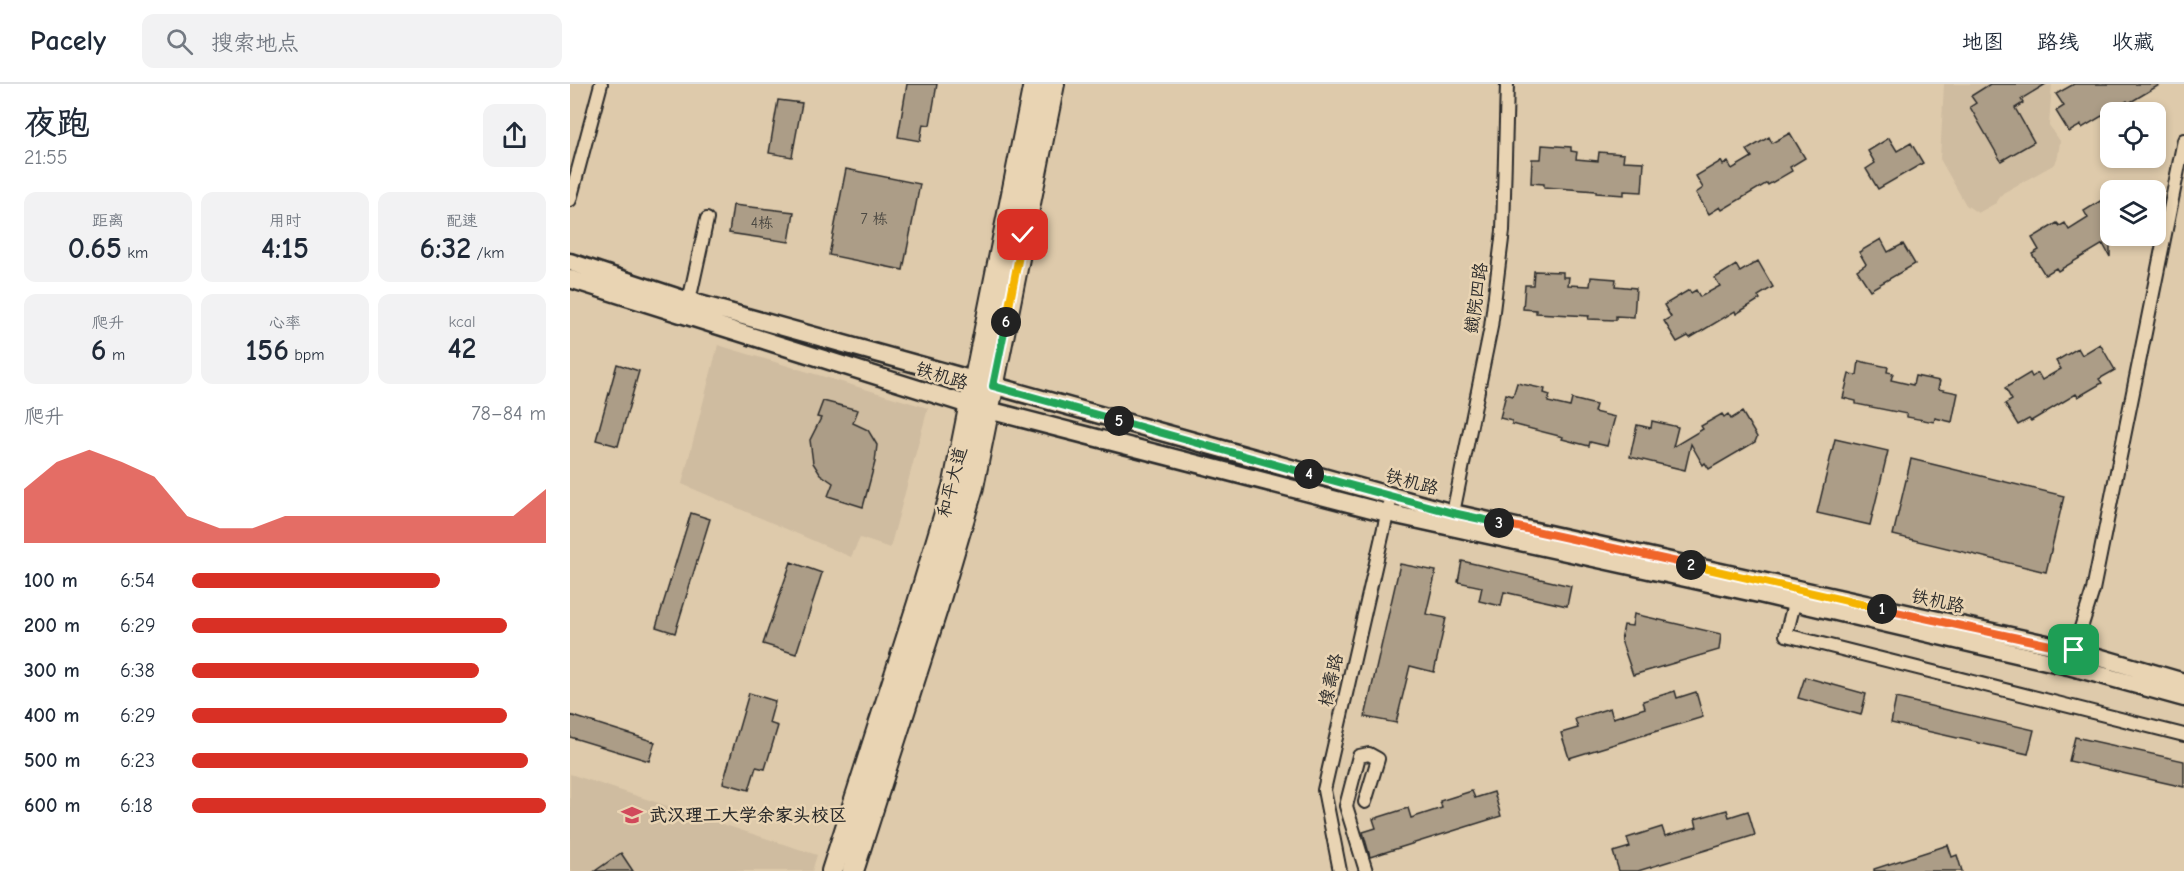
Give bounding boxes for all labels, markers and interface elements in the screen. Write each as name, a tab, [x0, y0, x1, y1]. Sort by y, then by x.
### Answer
search box	[142, 14, 562, 68]
text: Pacely	[30, 25, 106, 57]
icon: search	[163, 25, 196, 58]
text: 搜索地点	[211, 30, 299, 56]
text: 地图	[1962, 30, 2004, 54]
text: 路线	[2037, 30, 2079, 54]
text: 收藏	[2112, 30, 2154, 54]
map controls	[2100, 102, 2166, 246]
button: locate	[2100, 102, 2166, 168]
text: 夜跑	[24, 104, 90, 142]
button: share	[483, 104, 546, 167]
text: 21:55	[24, 146, 68, 169]
button: layers	[2100, 180, 2166, 246]
pin	[997, 209, 1048, 260]
house number: 7 栋	[860, 210, 888, 228]
text: 距离	[92, 212, 124, 230]
text: 用时	[269, 212, 301, 230]
text: 配速	[446, 212, 478, 230]
house number: 4栋	[751, 214, 773, 232]
icon: check	[1006, 218, 1039, 251]
text: 0.65	[68, 231, 122, 266]
text: 4:15	[261, 231, 309, 266]
text: 6:32	[420, 231, 471, 266]
text: km	[122, 244, 148, 262]
text: /km	[471, 244, 504, 262]
street label: 鐵院四路	[1461, 261, 1492, 335]
pin: 6	[991, 307, 1021, 337]
text: kcal	[449, 313, 475, 331]
text: 6	[1002, 313, 1010, 331]
text: 爬升	[92, 314, 124, 332]
text: 心率	[269, 314, 301, 332]
text: 42	[447, 331, 477, 366]
text: 6	[91, 333, 107, 368]
text: 156	[245, 333, 289, 368]
text: m	[107, 346, 125, 364]
text: bpm	[289, 346, 325, 364]
street label: 铁机路	[913, 359, 971, 394]
text: 78–84 m	[471, 402, 546, 425]
text: 爬升	[24, 405, 64, 428]
pin: 5	[1104, 406, 1134, 436]
text: 5	[1115, 412, 1123, 430]
street label: 和平大道	[934, 445, 971, 520]
pin: 4	[1294, 459, 1324, 489]
text: 4	[1305, 465, 1313, 483]
street label: 铁机路	[1383, 465, 1441, 500]
pin: 3	[1484, 508, 1514, 538]
text: 3	[1495, 514, 1503, 532]
pin: 2	[1676, 550, 1706, 580]
text: 2	[1687, 556, 1695, 574]
text: 100 m	[24, 569, 78, 592]
text: 6:54	[120, 569, 155, 592]
street label: 铁机路	[1909, 586, 1966, 617]
pin: 1	[1867, 594, 1897, 624]
text: 1	[1879, 600, 1885, 618]
text: 200 m	[24, 614, 80, 637]
text: 6:29	[120, 614, 156, 637]
pin	[2048, 624, 2099, 675]
icon: arrive	[2057, 633, 2090, 666]
street label: 橡壽路	[1315, 651, 1348, 709]
text: 300 m	[24, 659, 80, 682]
text: 6:38	[120, 659, 155, 682]
text: 400 m	[24, 704, 79, 727]
text: 6:29	[120, 704, 156, 727]
text: 500 m	[24, 749, 81, 772]
text: 6:23	[120, 749, 155, 772]
text: 600 m	[24, 794, 80, 817]
text: 6:18	[120, 794, 153, 817]
school or university icon: 武汉理工大学余家头校区	[620, 803, 644, 827]
place label: 武汉理工大学余家头校区	[649, 805, 847, 826]

